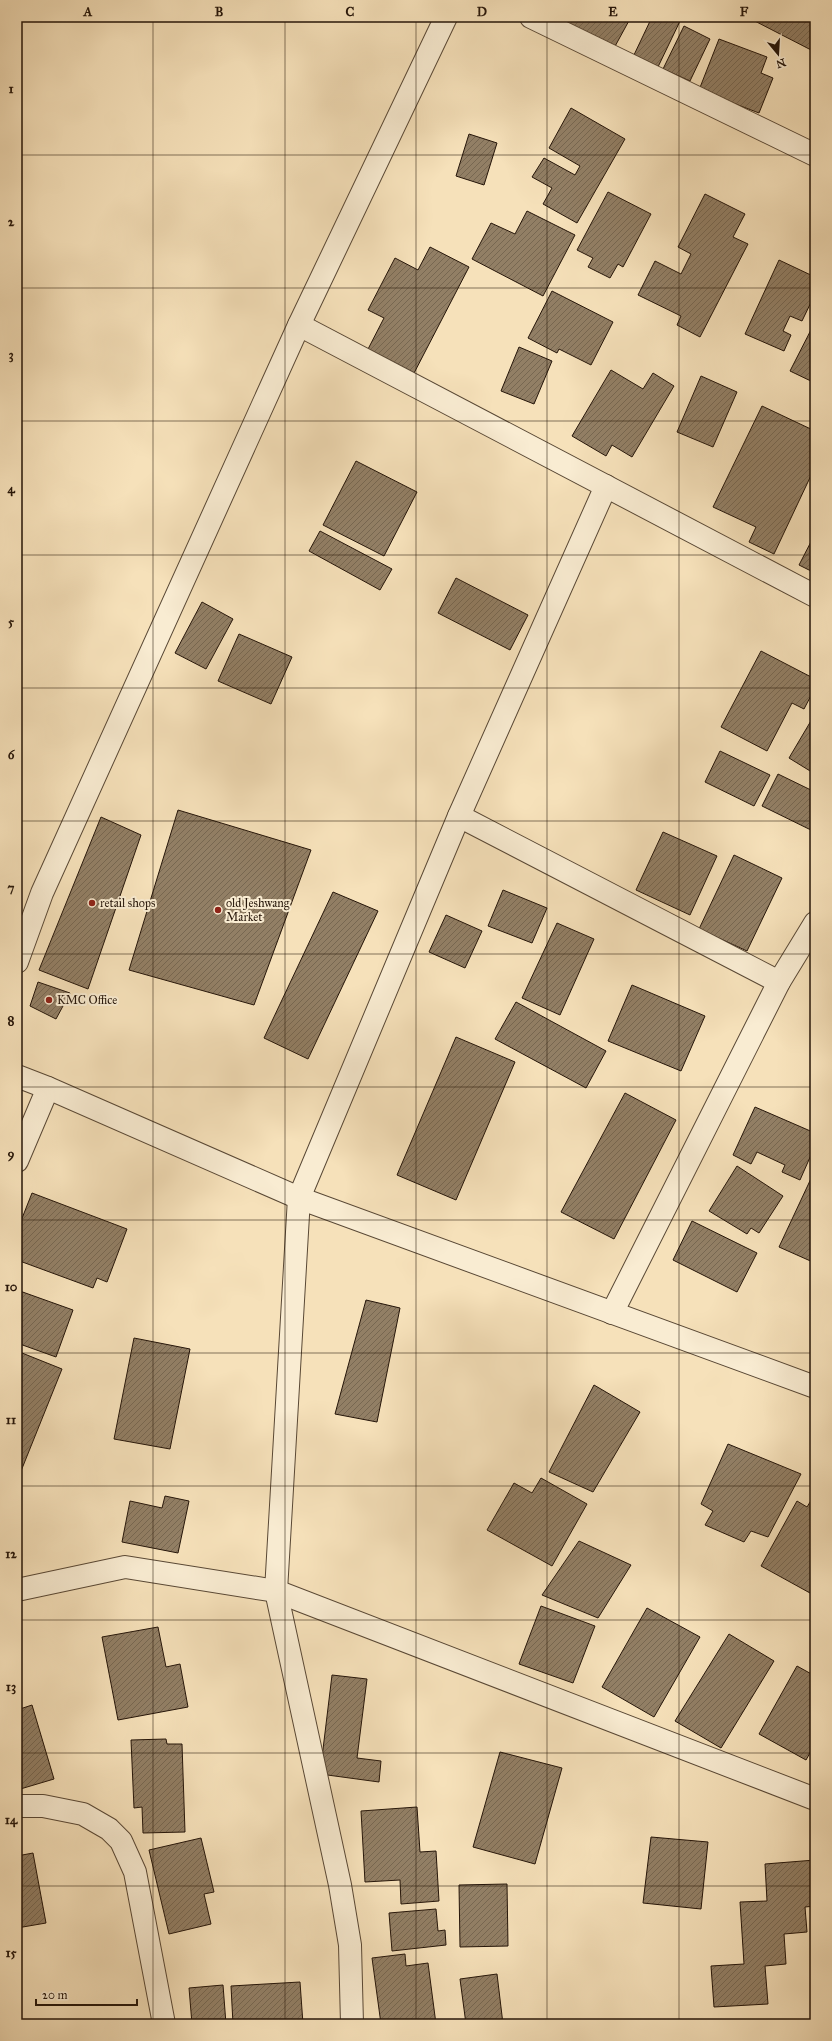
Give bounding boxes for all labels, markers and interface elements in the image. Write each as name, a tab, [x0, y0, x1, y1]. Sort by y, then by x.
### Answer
text: A	[83, 4, 93, 20]
text: B	[215, 4, 224, 20]
text: C	[346, 4, 355, 20]
text: D	[477, 4, 487, 20]
text: E	[608, 4, 618, 20]
text: F	[740, 4, 749, 20]
north arrow	[758, 34, 798, 74]
text: N	[774, 55, 787, 71]
text: 1	[8, 81, 14, 97]
text: 2	[8, 214, 15, 230]
text: 3	[8, 347, 14, 363]
text: 4	[7, 481, 15, 497]
text: 5	[8, 614, 15, 630]
text: 6	[8, 747, 16, 763]
text: 7	[8, 880, 15, 896]
place label: retail shops	[100, 896, 155, 910]
place label: old Jeshwang Market	[226, 896, 290, 924]
marker: retail shops	[87, 898, 97, 908]
marker: old Jeshwang Market	[213, 905, 223, 915]
place label: KMC Office	[57, 993, 117, 1007]
marker: KMC Office	[44, 995, 54, 1005]
text: 8	[8, 1013, 15, 1029]
text: 9	[8, 1146, 15, 1162]
text: 10	[5, 1279, 18, 1295]
text: 11	[6, 1412, 16, 1428]
text: 12	[5, 1546, 17, 1562]
text: 13	[6, 1679, 16, 1695]
text: 14	[5, 1812, 18, 1828]
text: 15	[5, 1945, 17, 1961]
scale bar	[36, 1981, 137, 2007]
text: 20 m	[42, 1988, 68, 2002]

